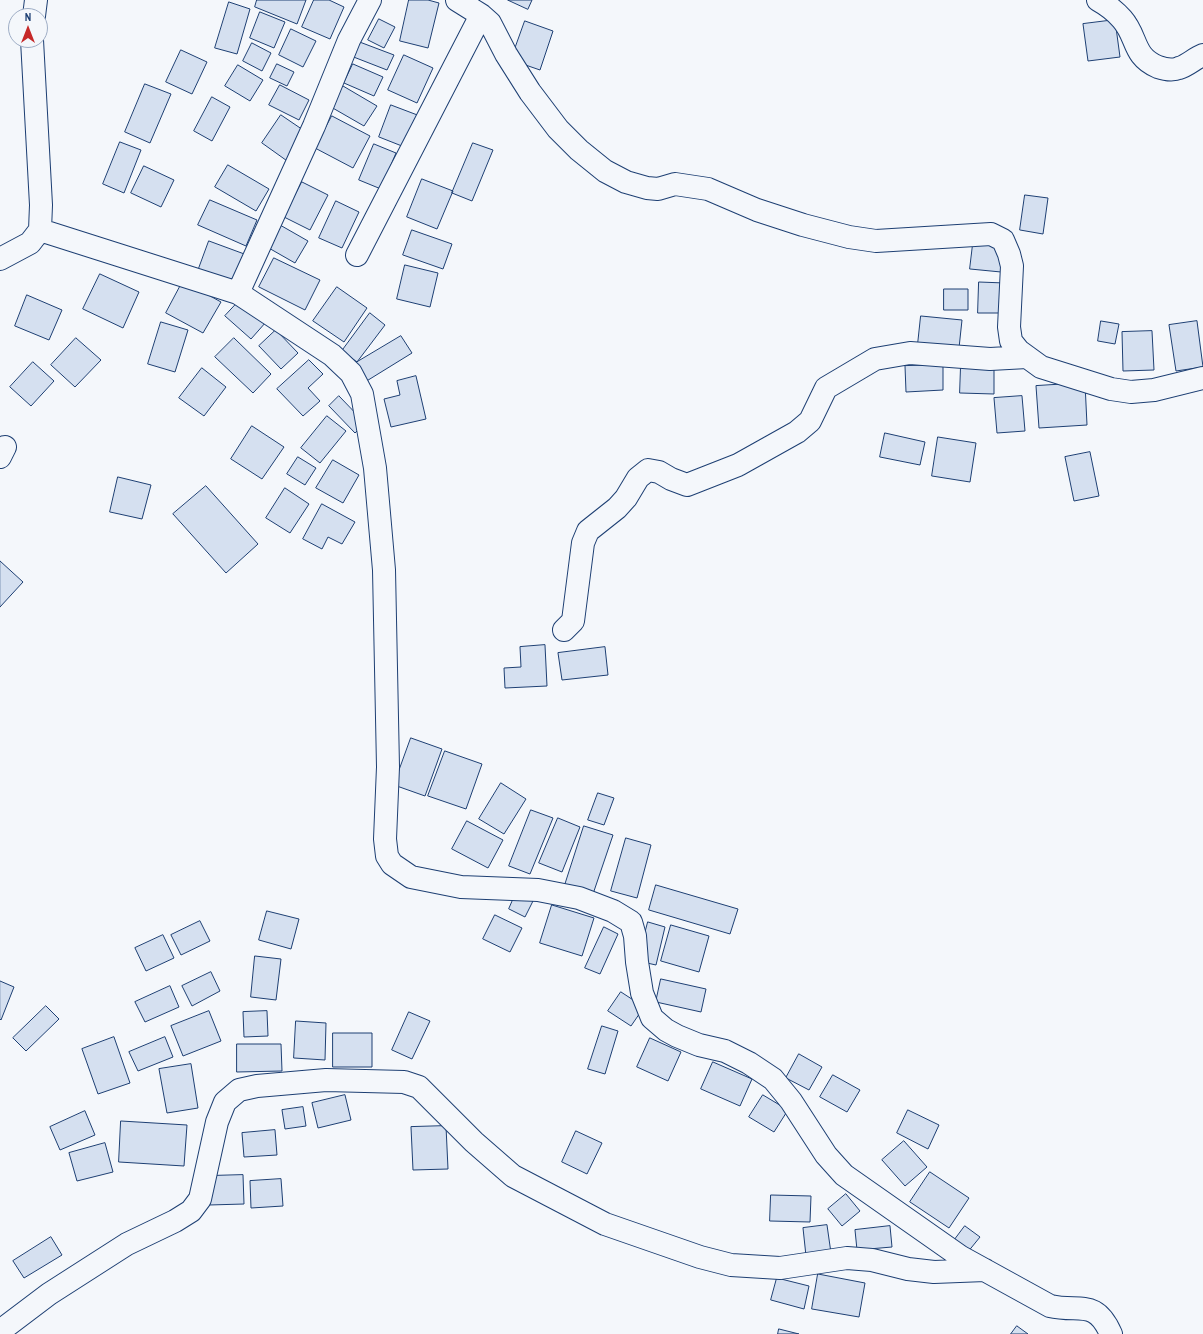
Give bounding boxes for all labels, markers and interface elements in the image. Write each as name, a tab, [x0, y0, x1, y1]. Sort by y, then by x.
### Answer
north arrow	[8, 8, 48, 48]
text: N	[25, 10, 31, 24]

